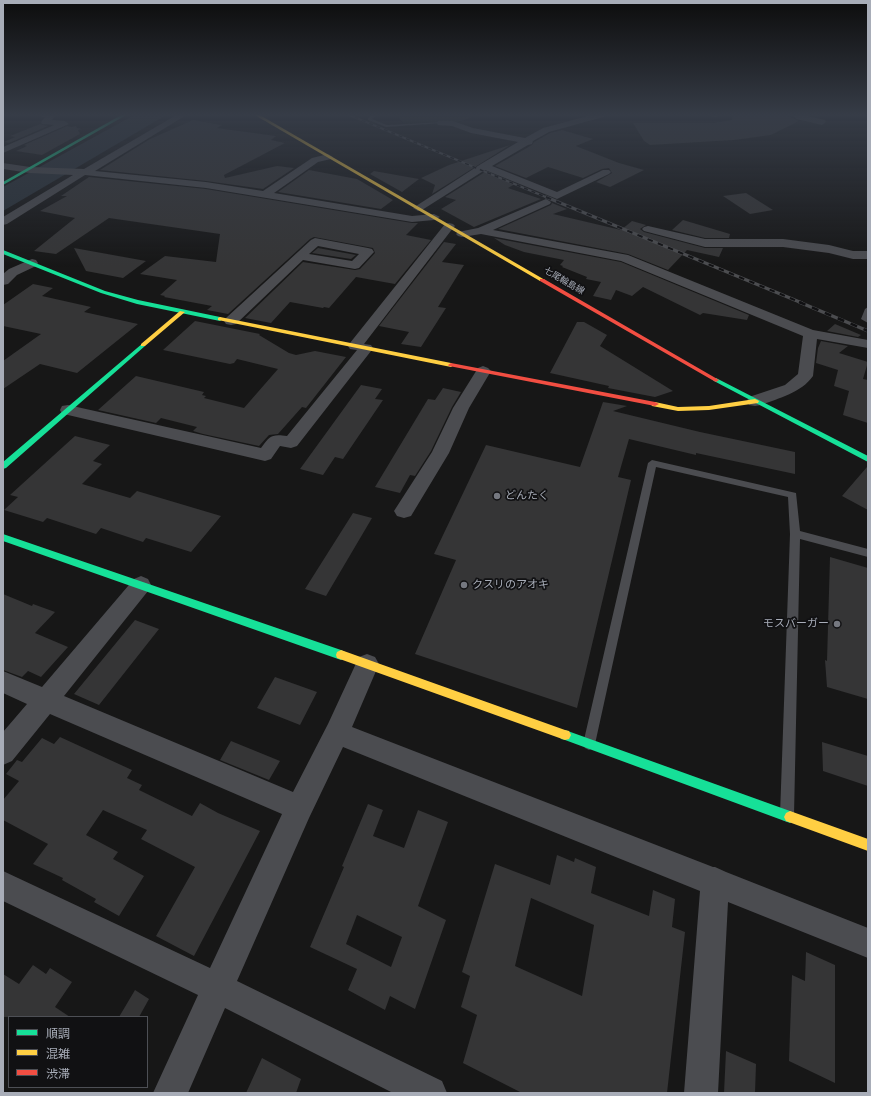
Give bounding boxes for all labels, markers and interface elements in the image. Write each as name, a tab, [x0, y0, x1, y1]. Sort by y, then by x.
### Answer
street label: 七尾輪島線	[542, 265, 586, 297]
place label: どんたく	[505, 489, 549, 503]
marker: どんたく	[492, 491, 502, 501]
place label: クスリのアオキ	[472, 578, 549, 592]
marker: クスリのアオキ	[459, 580, 469, 590]
place label: モスバーガー	[763, 617, 829, 631]
marker: モスバーガー	[832, 619, 842, 629]
legend	[8, 1016, 148, 1088]
text: 順調	[46, 1026, 70, 1041]
text: 混雑	[46, 1046, 70, 1061]
text: 渋滞	[46, 1066, 70, 1081]

